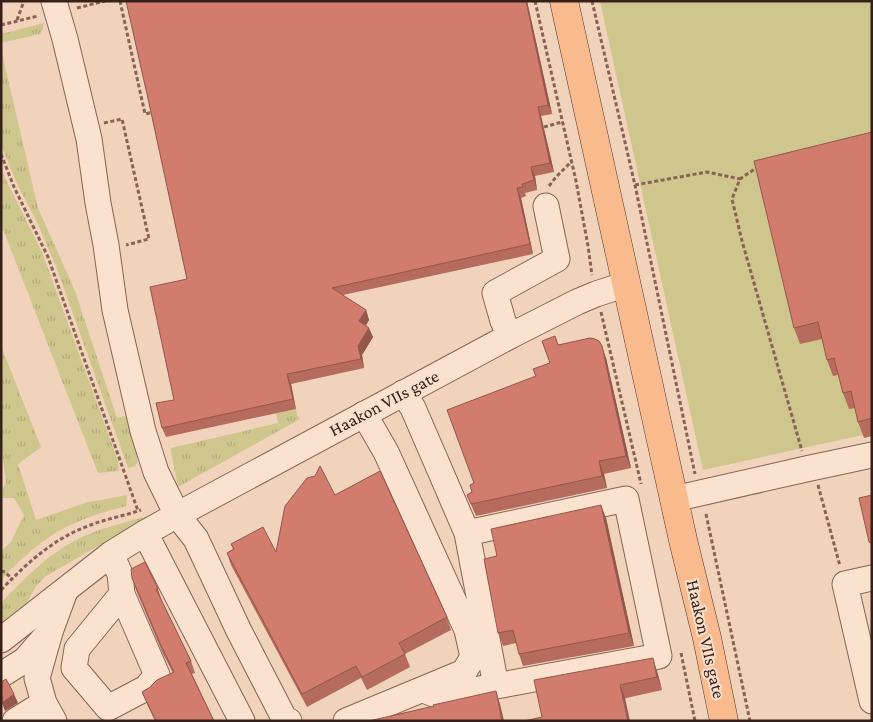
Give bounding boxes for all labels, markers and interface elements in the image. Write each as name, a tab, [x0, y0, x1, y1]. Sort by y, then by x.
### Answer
street label: Haakon VIIs gate	[326, 366, 442, 440]
street label: Haakon VIIs gate	[683, 578, 729, 700]

